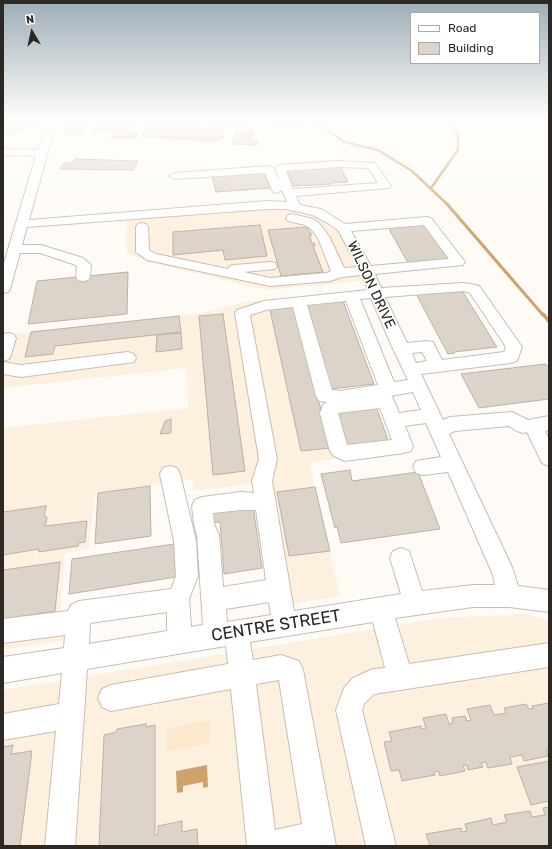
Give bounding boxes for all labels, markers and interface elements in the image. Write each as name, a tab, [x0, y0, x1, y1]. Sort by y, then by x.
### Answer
north arrow	[12, 12, 52, 52]
legend	[410, 12, 540, 64]
text: N	[25, 13, 35, 27]
text: Road	[448, 21, 476, 35]
text: Building	[448, 41, 494, 55]
street label: WILSON DRIVE	[343, 239, 399, 331]
street label: CENTRE STREET	[210, 606, 342, 646]

